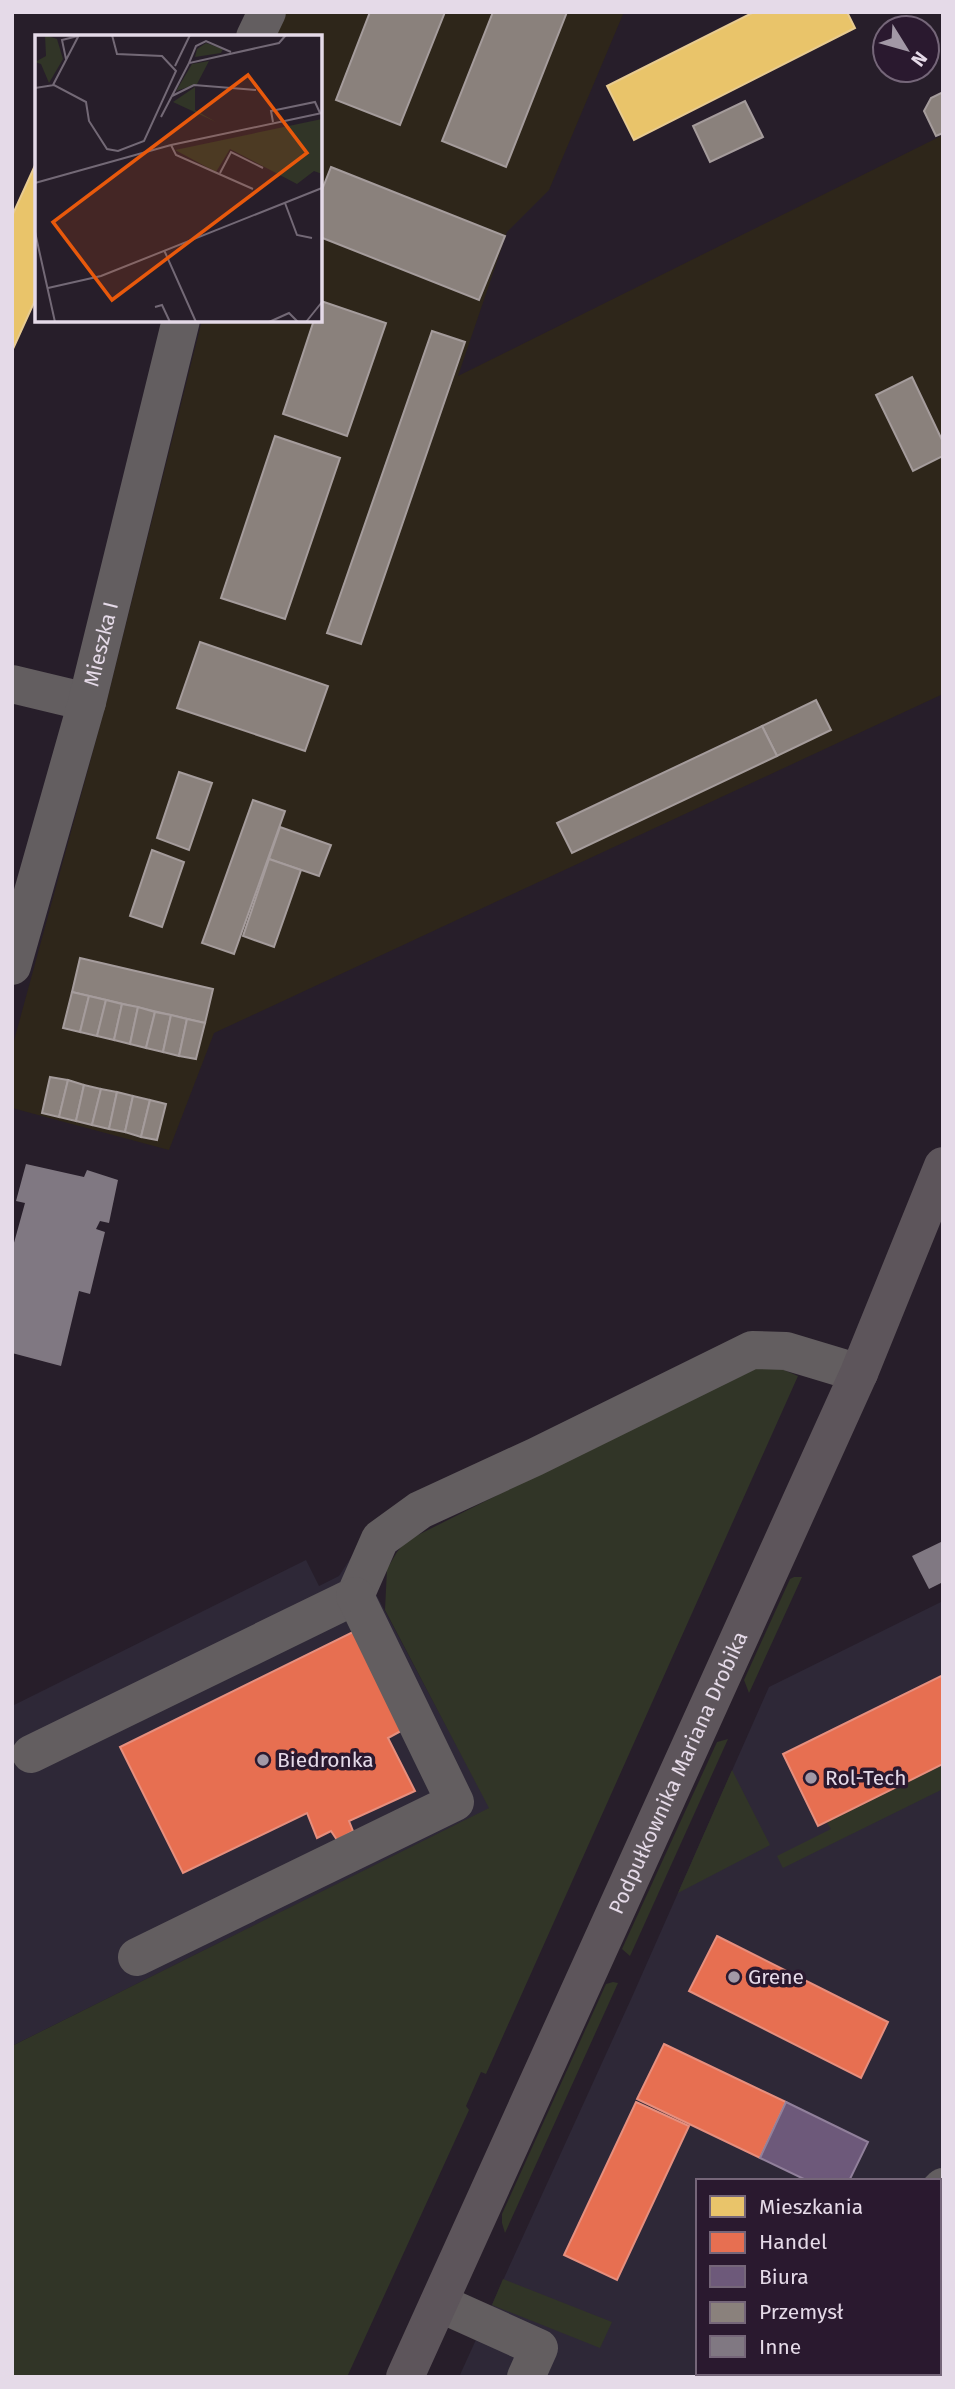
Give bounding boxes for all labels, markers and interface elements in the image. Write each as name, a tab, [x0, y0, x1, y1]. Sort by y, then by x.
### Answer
north arrow	[871, 14, 941, 84]
inset map	[35, 35, 322, 322]
text: N	[906, 47, 932, 71]
street label: Mieszka I	[78, 599, 124, 689]
street label: Podpułkownika Mariana Drobika	[603, 1627, 753, 1918]
place label: Biedronka	[277, 1747, 374, 1773]
marker: Biedronka	[255, 1752, 271, 1768]
place label: Rol-Tech	[825, 1765, 907, 1791]
marker: Rol-Tech	[803, 1770, 819, 1786]
place label: Grene	[748, 1964, 804, 1990]
marker: Grene	[726, 1969, 742, 1985]
legend	[696, 2179, 941, 2375]
text: Mieszkania	[759, 2194, 863, 2220]
text: Handel	[759, 2229, 827, 2255]
text: Biura	[759, 2264, 809, 2290]
text: Przemysł	[759, 2299, 844, 2325]
text: Inne	[759, 2334, 801, 2360]

